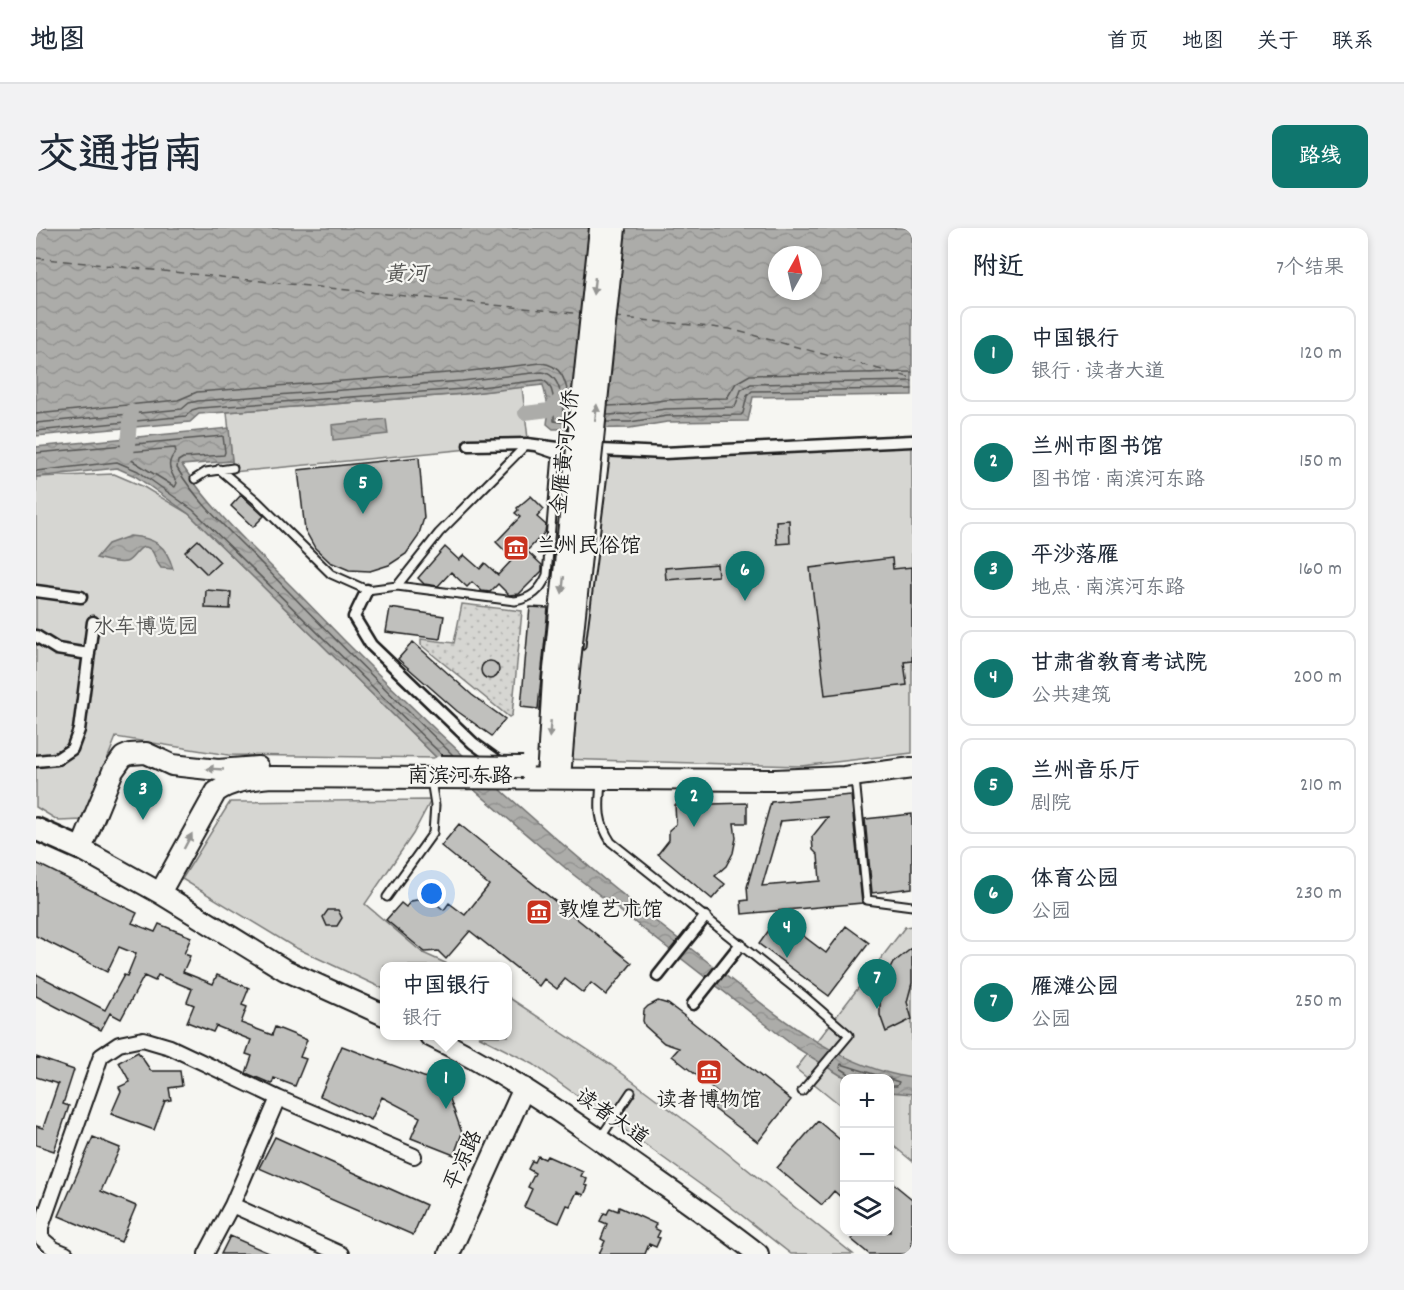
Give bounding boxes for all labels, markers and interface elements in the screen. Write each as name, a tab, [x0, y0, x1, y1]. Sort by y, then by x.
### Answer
text: 地图	[30, 23, 86, 63]
text: 首页	[1107, 28, 1149, 58]
text: 地图	[1182, 28, 1224, 58]
text: 关于	[1257, 28, 1299, 58]
text: 联系	[1332, 28, 1374, 58]
button: 路线	[1272, 125, 1368, 188]
text: 交通指南	[36, 129, 204, 189]
north arrow	[768, 246, 822, 300]
text: 附近	[972, 250, 1024, 287]
text: 7个结果	[1276, 255, 1344, 283]
water label: 黄河	[384, 260, 431, 292]
one-way arrow	[589, 277, 599, 296]
text: 中国银行	[1031, 325, 1119, 356]
text: 1	[991, 340, 996, 368]
text: 120 m	[1300, 340, 1342, 368]
text: 银行 · 读者大道	[1031, 359, 1165, 387]
street label: 金雁黄河大侨	[545, 388, 589, 516]
one-way arrow	[591, 404, 600, 423]
text: 兰州市图书馆	[1031, 433, 1163, 464]
text: 2	[989, 448, 998, 476]
text: 150 m	[1299, 448, 1342, 476]
pin: 5	[344, 464, 382, 514]
text: 图书馆 · 南滨河东路	[1031, 467, 1205, 495]
museum icon: 兰州民俗馆	[501, 533, 531, 563]
place label: 兰州民俗馆	[536, 533, 641, 563]
text: 平沙落雁	[1031, 541, 1119, 572]
pin: 6	[726, 552, 764, 601]
text: 3	[989, 556, 998, 584]
text: 160 m	[1299, 556, 1342, 584]
one-way arrow	[558, 575, 568, 594]
text: 地点 · 南滨河东路	[1031, 575, 1185, 603]
park label: 水车博览园	[94, 614, 199, 644]
text: 甘肃省教育考试院	[1031, 649, 1207, 680]
text: 4	[989, 664, 998, 692]
text: 200 m	[1293, 664, 1342, 692]
text: 公共建筑	[1031, 683, 1111, 711]
one-way arrow	[545, 719, 555, 738]
text: 兰州音乐厅	[1031, 757, 1141, 788]
street label: 南滨河东路	[408, 763, 513, 793]
one-way arrow	[205, 765, 224, 774]
pin: 3	[124, 770, 162, 820]
text: 5	[989, 772, 998, 800]
text: 210 m	[1300, 772, 1342, 800]
pin: 2	[674, 778, 714, 827]
text: 剧院	[1031, 791, 1071, 819]
one-way arrow	[183, 833, 193, 850]
text: 体育公园	[1031, 865, 1119, 896]
your location	[417, 879, 446, 908]
text: 6	[989, 880, 998, 908]
text: 230 m	[1295, 880, 1342, 908]
museum icon: 敦煌艺术馆	[524, 897, 554, 927]
place label: 敦煌艺术馆	[558, 897, 663, 927]
text: 公园	[1031, 899, 1071, 927]
pin: 4	[768, 908, 807, 958]
pin: 7	[858, 960, 896, 1009]
popup	[380, 962, 512, 1040]
text: 中国银行	[402, 972, 490, 1003]
text: 雁滩公园	[1031, 973, 1119, 1004]
text: 7	[990, 988, 997, 1016]
text: 250 m	[1295, 988, 1342, 1016]
text: 银行	[402, 1006, 442, 1034]
text: 公园	[1031, 1007, 1071, 1035]
museum icon: 读者博物馆	[694, 1057, 724, 1087]
pin: 1	[426, 1060, 466, 1109]
map controls	[840, 1074, 894, 1236]
button: +	[840, 1074, 894, 1128]
street label: 读者大道	[568, 1083, 654, 1155]
place label: 读者博物馆	[657, 1087, 762, 1117]
street label: 平凉路	[438, 1126, 492, 1196]
button: −	[840, 1128, 894, 1182]
button: layers	[840, 1182, 894, 1236]

